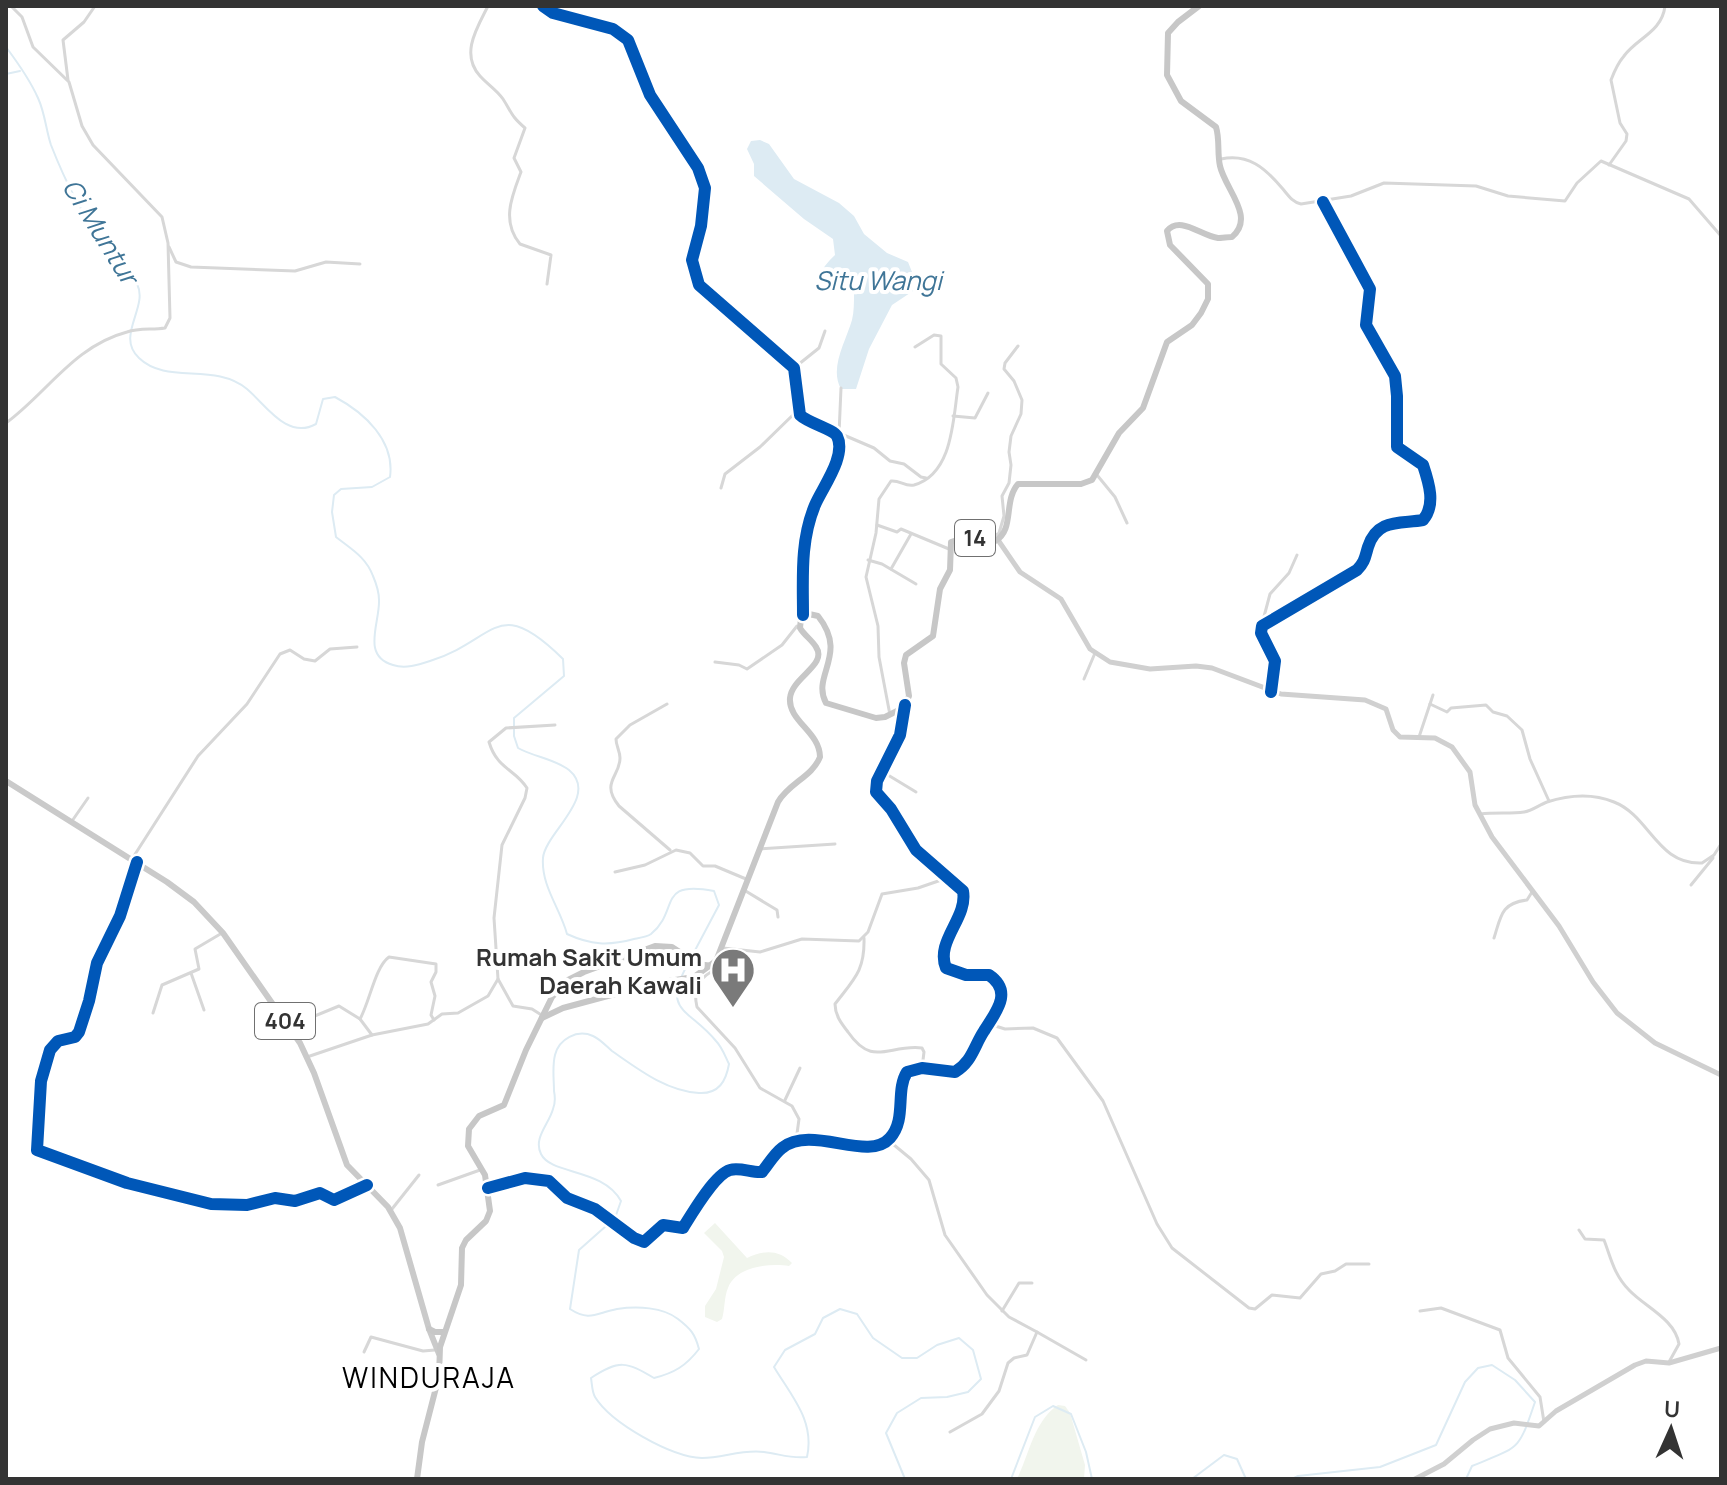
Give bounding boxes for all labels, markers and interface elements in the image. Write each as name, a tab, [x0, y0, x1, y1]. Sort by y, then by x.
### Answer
water label: Ci Muntur	[55, 171, 149, 294]
water label: Situ Wangi	[814, 262, 945, 298]
road number: 14	[955, 520, 995, 556]
place label: Rumah Sakit Umum Daerah Kawali	[476, 940, 702, 1001]
hospital icon: Rumah Sakit Umum Daerah Kawali	[709, 946, 757, 1009]
road number: 404	[255, 1003, 315, 1039]
district label: WINDURAJA	[342, 1358, 516, 1396]
north arrow	[1631, 1389, 1711, 1469]
text: U	[1663, 1394, 1681, 1424]

